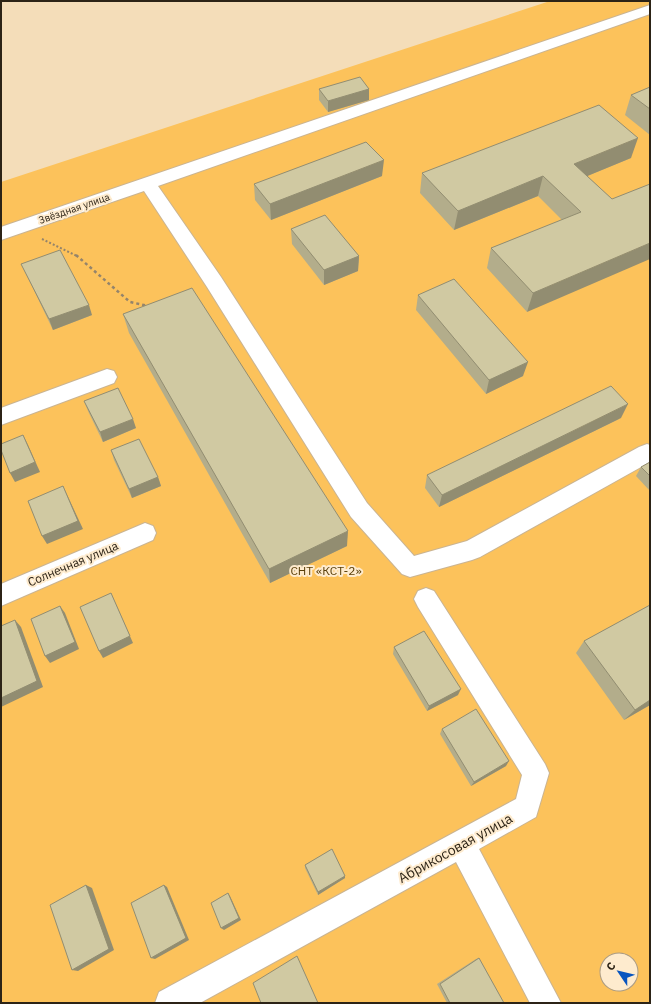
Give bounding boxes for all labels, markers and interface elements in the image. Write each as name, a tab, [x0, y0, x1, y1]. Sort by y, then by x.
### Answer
street label: Звёздная улица	[37, 190, 112, 227]
street label: Солнечная улица	[25, 537, 121, 589]
park label: СНТ «КСТ-2»	[290, 563, 362, 578]
street label: Абрикосовая улица	[395, 809, 516, 887]
north arrow	[599, 952, 639, 992]
text: С	[603, 959, 619, 973]

